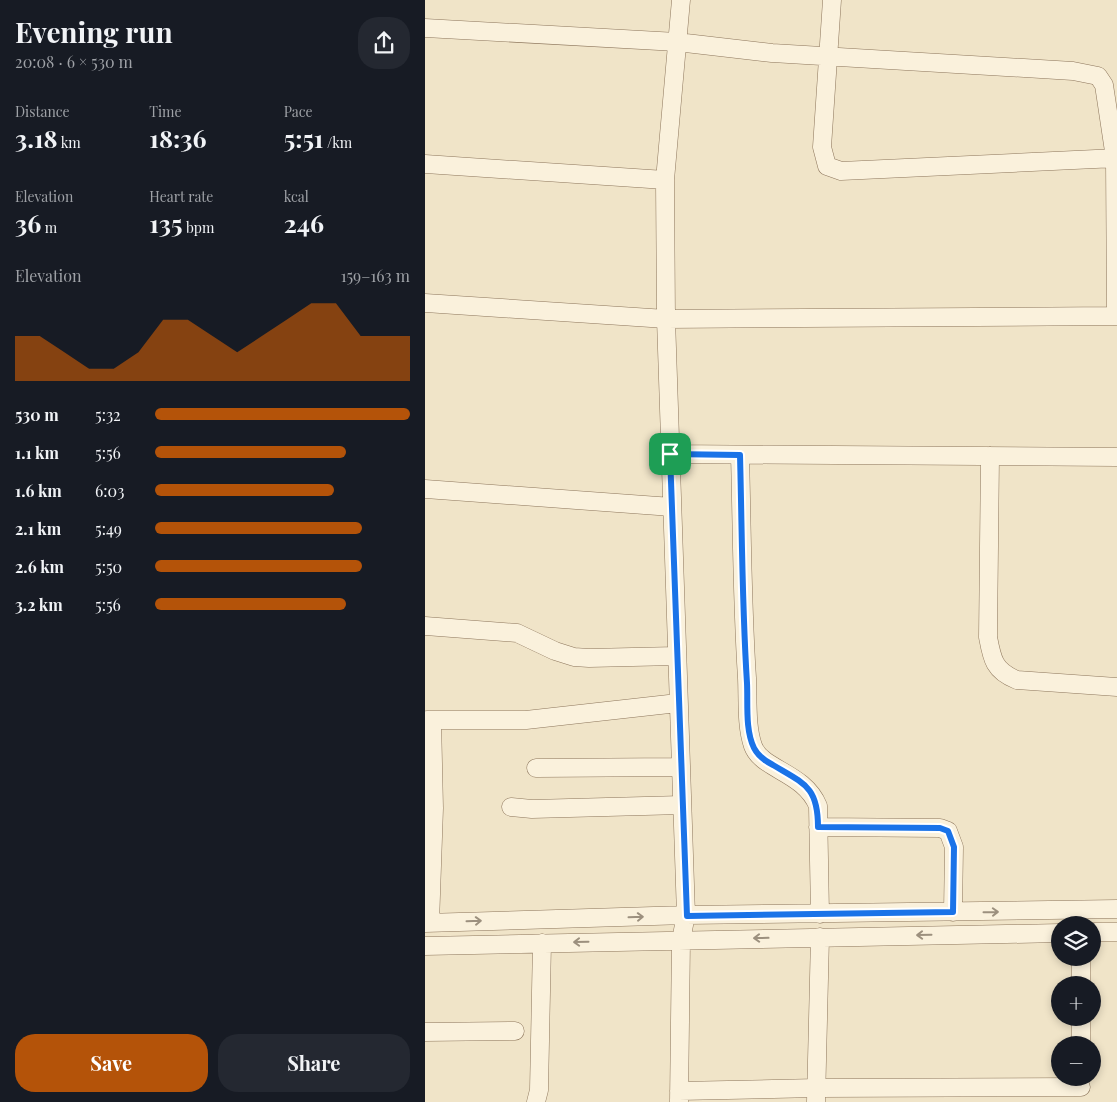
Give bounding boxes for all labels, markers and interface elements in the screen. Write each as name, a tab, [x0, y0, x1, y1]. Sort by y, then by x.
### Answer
text: Evening run	[15, 13, 173, 50]
button: share	[358, 17, 410, 69]
text: 20:08 · 6 × 530 m	[15, 51, 133, 72]
text: Distance	[15, 102, 70, 121]
text: Time	[149, 102, 182, 121]
text: Pace	[284, 102, 313, 121]
text: 3.18	[15, 121, 58, 154]
text: 18:36	[149, 121, 206, 154]
text: 5:51	[284, 121, 323, 154]
text: km	[58, 133, 81, 152]
text: /km	[323, 133, 352, 152]
text: Elevation	[15, 187, 73, 206]
text: Heart rate	[149, 187, 213, 206]
text: kcal	[284, 187, 309, 206]
text: 36	[15, 206, 41, 239]
text: 135	[149, 206, 182, 239]
text: 246	[284, 206, 324, 239]
text: m	[41, 218, 57, 237]
text: bpm	[182, 218, 214, 237]
text: Elevation	[15, 265, 82, 286]
text: 159–163 m	[341, 265, 410, 286]
text: 530 m	[15, 404, 59, 425]
text: 5:32	[95, 404, 121, 425]
pin	[649, 433, 691, 475]
icon: arrive	[656, 440, 684, 468]
text: 1.1 km	[15, 442, 59, 463]
text: 5:56	[95, 442, 121, 463]
text: 1.6 km	[15, 480, 62, 501]
text: 6:03	[95, 480, 124, 501]
text: 2.1 km	[15, 518, 61, 539]
text: 5:49	[95, 518, 122, 539]
text: 2.6 km	[15, 556, 64, 577]
text: 5:50	[95, 556, 122, 577]
text: 3.2 km	[15, 594, 63, 615]
text: 5:56	[95, 594, 121, 615]
one-way arrow	[982, 907, 999, 917]
one-way arrow	[628, 912, 644, 922]
map controls	[1051, 916, 1101, 1086]
button: layers	[1051, 916, 1101, 966]
one-way arrow	[465, 917, 481, 926]
one-way arrow	[916, 931, 932, 940]
one-way arrow	[754, 934, 770, 943]
one-way arrow	[574, 937, 590, 947]
button: +	[1051, 976, 1101, 1026]
button: Save	[15, 1034, 208, 1092]
button: Share	[218, 1034, 410, 1092]
button: −	[1051, 1036, 1101, 1086]

